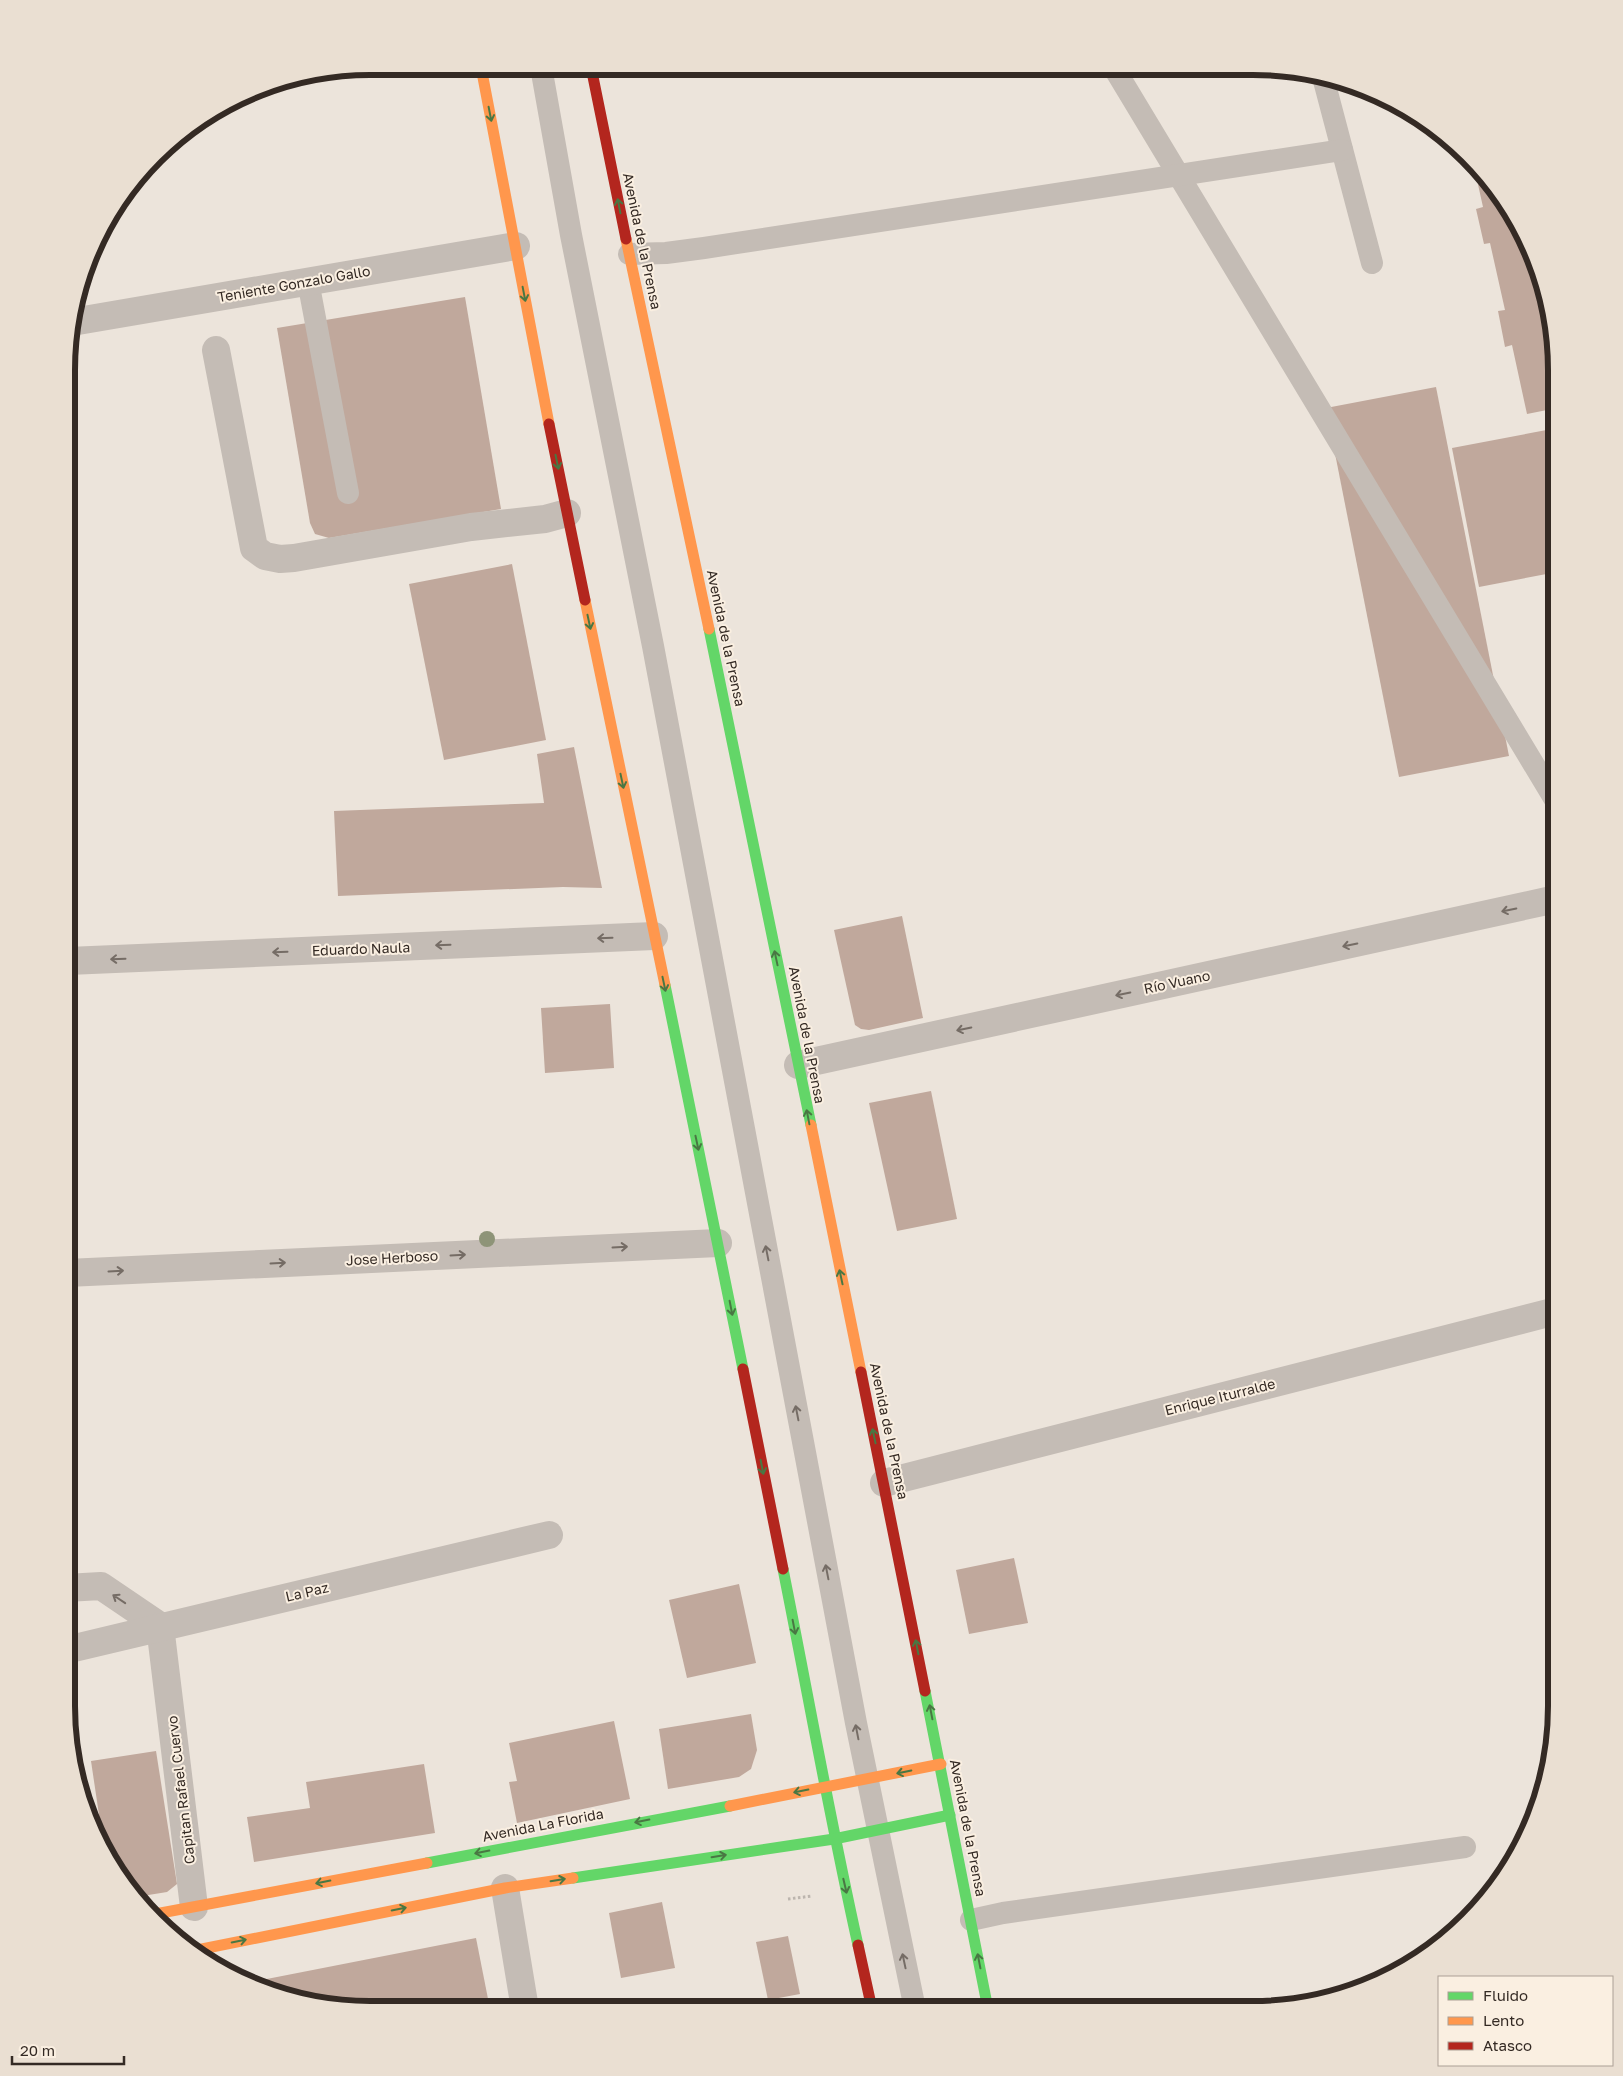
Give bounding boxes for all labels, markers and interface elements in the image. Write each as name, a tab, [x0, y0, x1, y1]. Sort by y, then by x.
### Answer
one-way arrow	[486, 106, 496, 122]
street label: Avenida de la Prensa	[620, 171, 665, 311]
one-way arrow	[614, 199, 623, 215]
street label: Teniente Gonzalo Gallo	[216, 262, 372, 305]
one-way arrow	[520, 286, 530, 302]
one-way arrow	[552, 454, 562, 470]
street label: Avenida de la Prensa	[704, 568, 749, 708]
one-way arrow	[585, 613, 595, 629]
one-way arrow	[618, 772, 627, 788]
one-way arrow	[1501, 906, 1517, 915]
one-way arrow	[597, 934, 613, 943]
street label: Eduardo Naula	[311, 938, 411, 959]
one-way arrow	[435, 941, 451, 950]
one-way arrow	[1343, 941, 1359, 950]
one-way arrow	[273, 948, 289, 957]
one-way arrow	[771, 951, 780, 967]
one-way arrow	[110, 955, 126, 964]
street label: Avenida de la Prensa	[786, 965, 829, 1105]
street label: Río Vuano	[1142, 966, 1212, 997]
one-way arrow	[660, 975, 669, 991]
one-way arrow	[1116, 990, 1132, 999]
one-way arrow	[957, 1025, 973, 1034]
one-way arrow	[803, 1110, 813, 1126]
one-way arrow	[693, 1134, 702, 1150]
one-way arrow	[612, 1243, 628, 1252]
one-way arrow	[762, 1245, 771, 1261]
street label: Jose Herboso	[345, 1247, 438, 1268]
one-way arrow	[450, 1250, 466, 1260]
one-way arrow	[270, 1259, 286, 1268]
one-way arrow	[108, 1266, 124, 1275]
one-way arrow	[836, 1269, 845, 1285]
one-way arrow	[726, 1300, 736, 1316]
street label: Avenida de la Prensa	[867, 1361, 912, 1501]
street label: Enrique Iturralde	[1163, 1375, 1277, 1418]
one-way arrow	[792, 1405, 801, 1421]
one-way arrow	[869, 1428, 879, 1444]
one-way arrow	[758, 1459, 768, 1475]
one-way arrow	[822, 1565, 831, 1581]
street label: La Paz	[284, 1578, 330, 1605]
one-way arrow	[113, 1594, 127, 1604]
one-way arrow	[790, 1618, 799, 1634]
one-way arrow	[912, 1639, 922, 1655]
one-way arrow	[925, 1705, 935, 1721]
street label: Capitan Rafael Cuervo	[163, 1715, 198, 1865]
one-way arrow	[852, 1725, 862, 1741]
street label: Avenida de la Prensa	[947, 1758, 990, 1898]
one-way arrow	[896, 1768, 912, 1777]
one-way arrow	[794, 1787, 810, 1796]
street label: Avenida La Florida	[481, 1804, 605, 1845]
one-way arrow	[634, 1817, 650, 1827]
one-way arrow	[475, 1847, 491, 1857]
one-way arrow	[711, 1850, 727, 1860]
one-way arrow	[550, 1875, 566, 1885]
one-way arrow	[315, 1878, 331, 1887]
one-way arrow	[841, 1878, 850, 1894]
one-way arrow	[390, 1904, 406, 1914]
one-way arrow	[231, 1936, 247, 1946]
one-way arrow	[899, 1954, 908, 1970]
one-way arrow	[973, 1954, 983, 1970]
legend	[1438, 1976, 1613, 2066]
text: Fluido	[1483, 1986, 1528, 2004]
text: Lento	[1483, 2011, 1524, 2029]
scale bar	[12, 2034, 125, 2066]
text: Atasco	[1483, 2036, 1532, 2054]
text: 20 m	[20, 2041, 55, 2059]

